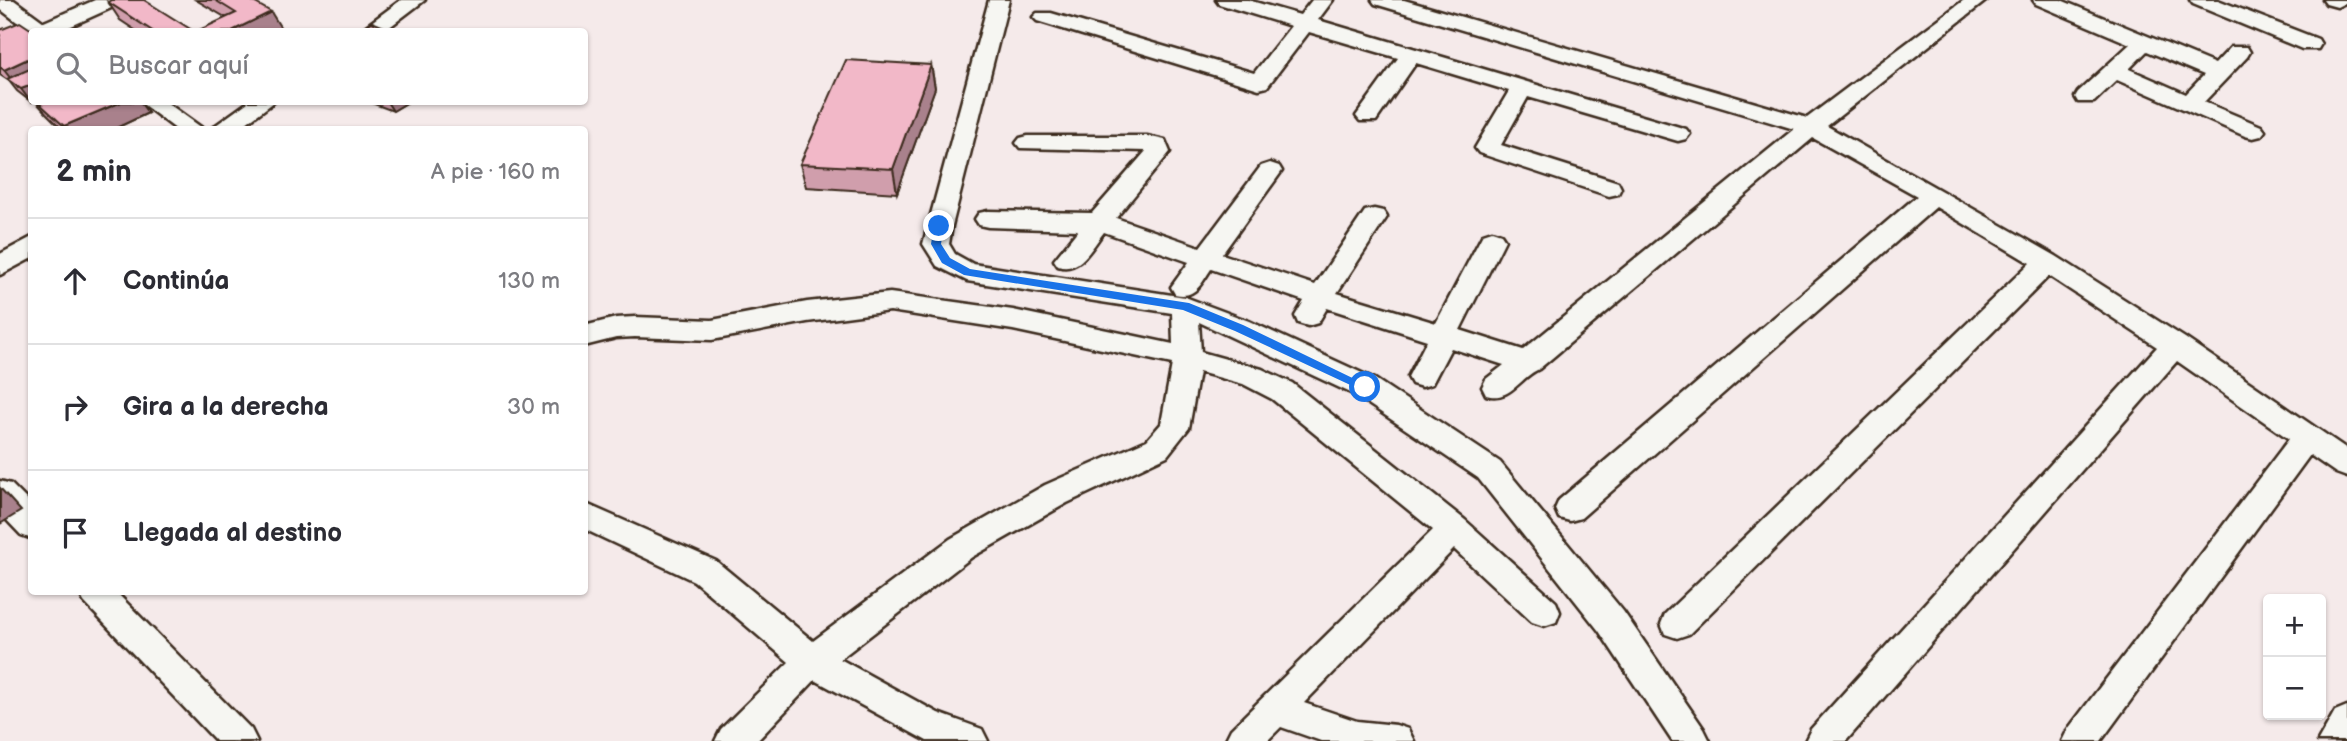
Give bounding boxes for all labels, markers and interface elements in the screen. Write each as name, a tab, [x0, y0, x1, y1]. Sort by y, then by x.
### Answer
search box	[28, 28, 588, 105]
icon: search	[52, 48, 90, 86]
text: Buscar aquí	[108, 51, 249, 82]
text: 2 min	[56, 154, 132, 190]
text: A pie · 160 m	[431, 158, 560, 186]
route end	[923, 210, 954, 241]
icon: ahead	[56, 262, 94, 300]
text: Continúa	[123, 266, 230, 297]
text: 130 m	[498, 267, 560, 295]
route start	[1349, 371, 1380, 402]
icon: right	[56, 388, 94, 426]
text: Gira a la derecha	[123, 392, 329, 423]
text: 30 m	[507, 393, 560, 421]
icon: arrive	[56, 514, 94, 552]
text: Llegada al destino	[123, 518, 342, 549]
map controls	[2263, 594, 2326, 720]
button: +	[2263, 594, 2326, 657]
button: −	[2263, 657, 2326, 720]

